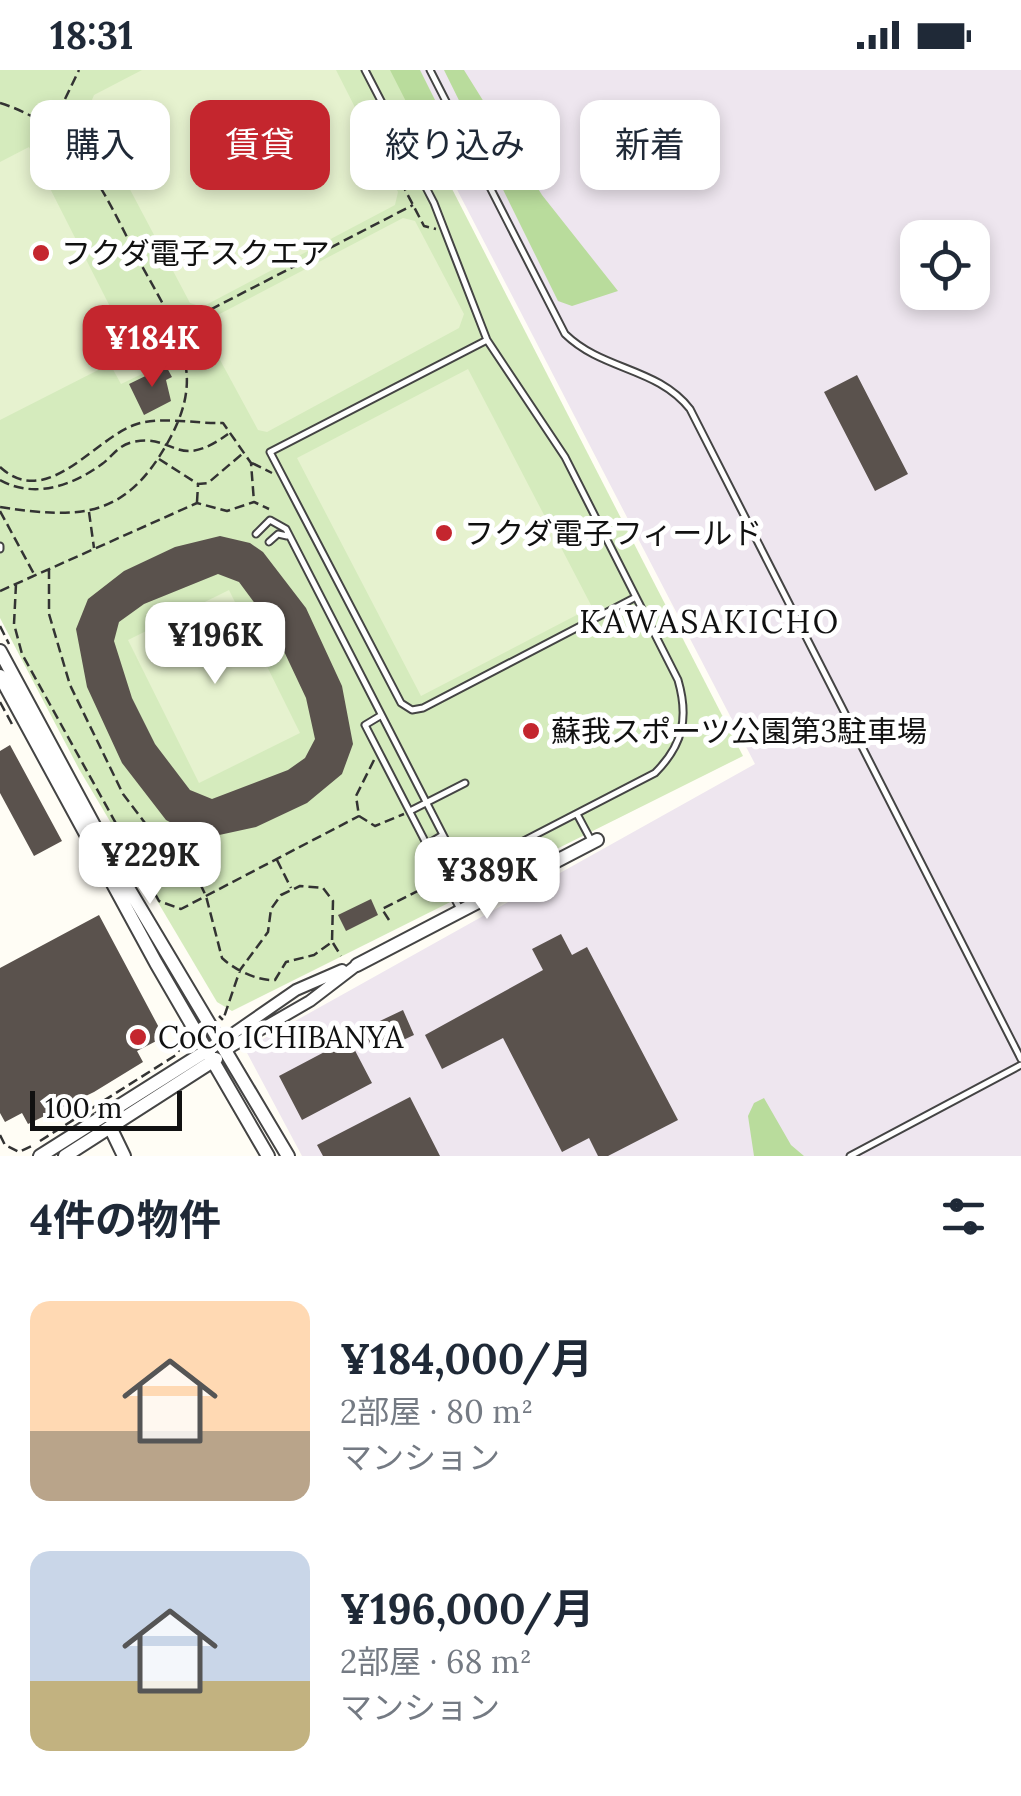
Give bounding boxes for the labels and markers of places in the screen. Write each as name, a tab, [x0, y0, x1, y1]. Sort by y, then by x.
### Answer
place label: フクダ電子スクエア	[61, 234, 330, 272]
marker: フクダ電子スクエア	[30, 242, 52, 264]
pin: ¥184K	[82, 305, 222, 390]
place label: フクダ電子フィールド	[464, 514, 762, 552]
marker: フクダ電子フィールド	[433, 522, 455, 544]
pin: ¥196K	[145, 602, 285, 687]
place label: 蘇我スポーツ公園第3駐車場	[551, 712, 927, 750]
marker: 蘇我スポーツ公園第3駐車場	[520, 720, 542, 742]
pin: ¥229K	[80, 822, 220, 907]
pin: ¥389K	[417, 837, 557, 922]
place label: CoCo ICHIBANYA	[158, 1018, 405, 1056]
marker: CoCo ICHIBANYA	[127, 1026, 149, 1048]

